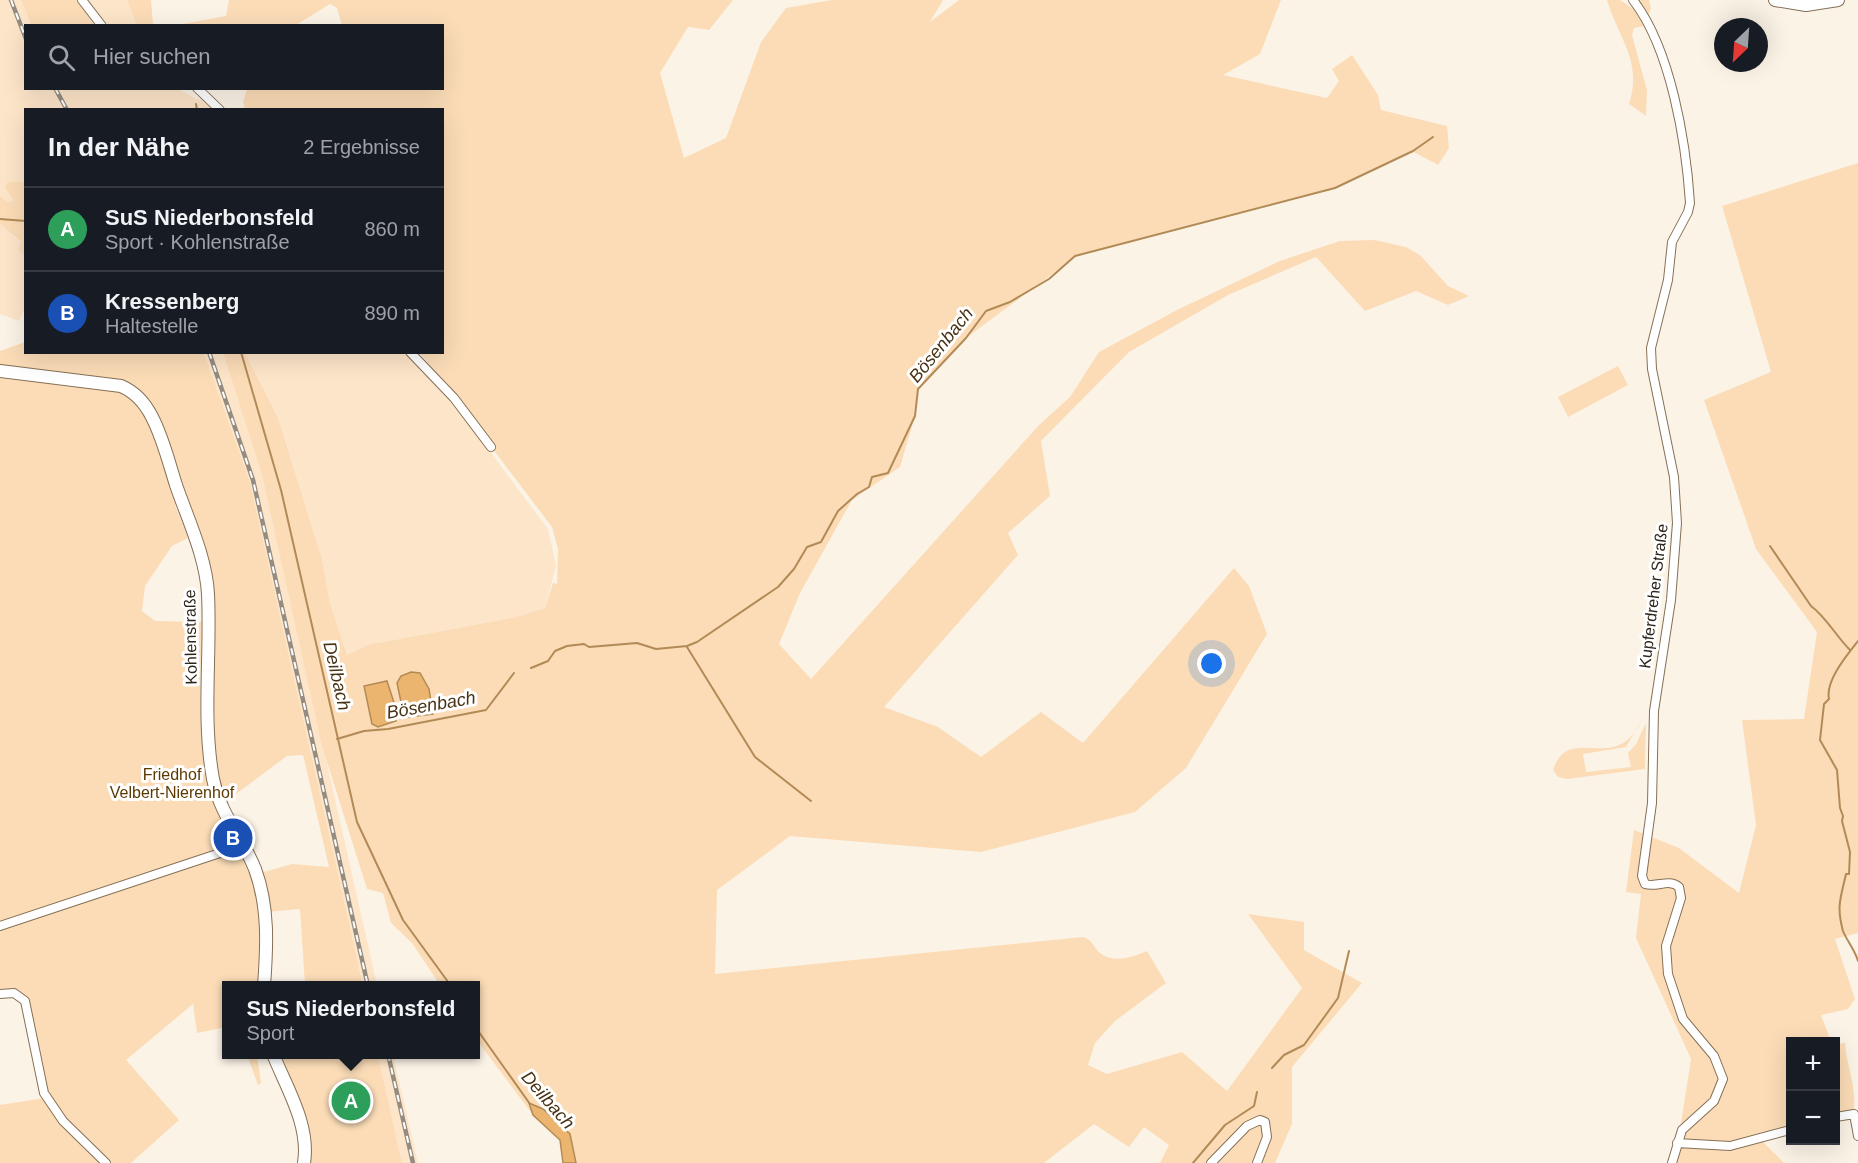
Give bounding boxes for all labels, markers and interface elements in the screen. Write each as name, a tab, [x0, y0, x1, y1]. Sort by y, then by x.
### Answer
north arrow	[1714, 18, 1768, 72]
search box	[24, 24, 444, 90]
icon: search	[45, 41, 78, 74]
text: Hier suchen	[93, 44, 210, 69]
text: In der Nähe	[48, 132, 190, 162]
text: 2 Ergebnisse	[303, 136, 420, 158]
text: SuS Niederbonsfeld	[105, 205, 314, 230]
text: A	[60, 218, 75, 240]
text: 860 m	[364, 218, 420, 240]
text: Sport · Kohlenstraße	[105, 231, 290, 253]
text: Kressenberg	[105, 289, 240, 314]
text: B	[60, 302, 75, 324]
text: 890 m	[364, 302, 420, 324]
water label: Bösenbach	[905, 304, 977, 386]
text: Haltestelle	[105, 315, 198, 337]
street label: Kupferdreher Straße	[1636, 523, 1671, 669]
street label: Kohlenstraße	[181, 589, 200, 685]
water label: Deilbach	[319, 640, 355, 712]
your location	[1197, 649, 1226, 678]
water label: Bösenbach	[385, 687, 477, 723]
park label: Friedhof Velbert-Nierenhof	[110, 766, 235, 801]
pin: B	[214, 816, 252, 860]
popup	[222, 981, 480, 1059]
text: SuS Niederbonsfeld	[246, 996, 456, 1021]
text: Sport	[246, 1022, 294, 1044]
map controls	[1786, 1037, 1840, 1145]
button: +	[1786, 1037, 1840, 1091]
water label: Deilbach	[517, 1067, 579, 1133]
pin: A	[332, 1078, 370, 1124]
button: −	[1786, 1091, 1840, 1145]

